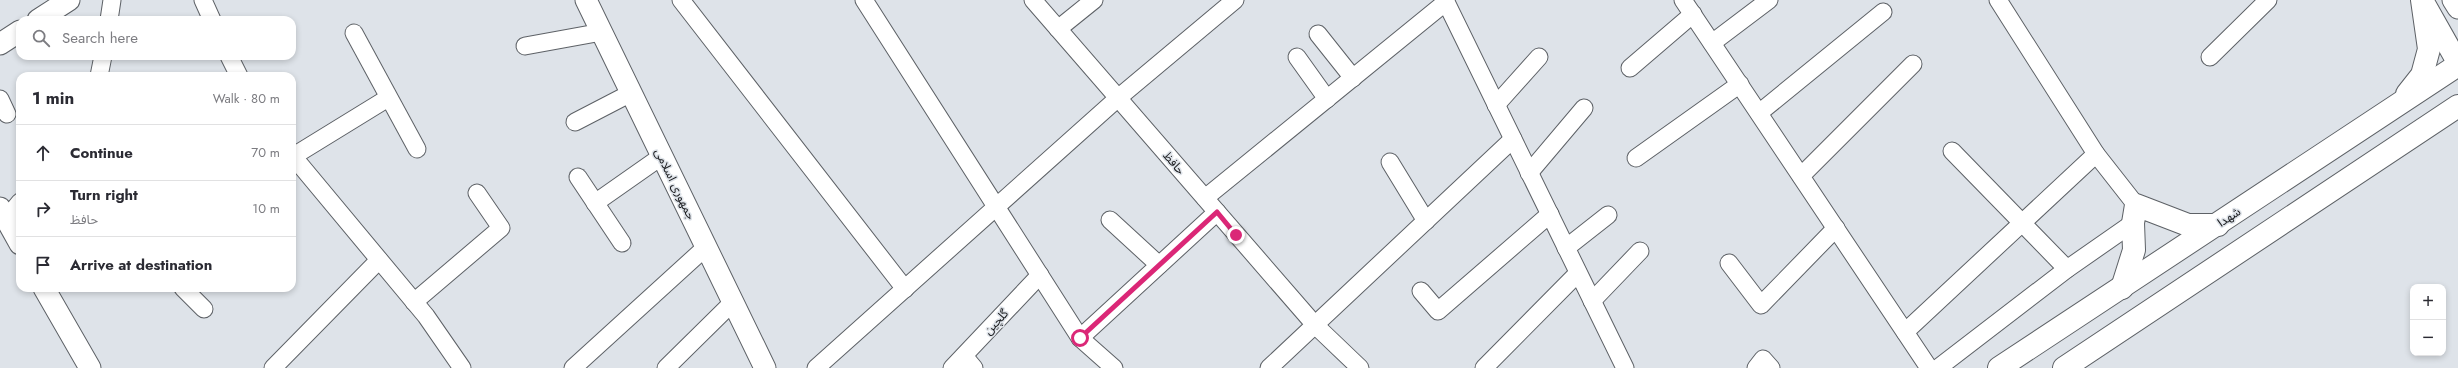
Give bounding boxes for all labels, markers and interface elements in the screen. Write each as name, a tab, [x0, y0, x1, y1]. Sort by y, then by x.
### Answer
search box	[16, 16, 296, 60]
icon: search	[30, 27, 52, 49]
text: Search here	[62, 27, 138, 49]
text: 1 min	[32, 86, 74, 110]
text: Walk · 80 m	[213, 89, 280, 108]
icon: ahead	[32, 142, 54, 164]
text: Continue	[70, 142, 133, 164]
text: 70 m	[251, 143, 280, 162]
street label: جمهوری اسلامی	[650, 145, 700, 223]
street label: حافظ	[1159, 147, 1189, 179]
text: Turn right	[70, 184, 138, 206]
icon: right	[32, 198, 54, 220]
text: 10 m	[252, 199, 280, 218]
street label: شهدا	[2214, 203, 2244, 231]
text: حافظ	[70, 210, 98, 229]
route end	[1227, 226, 1245, 244]
icon: arrive	[32, 254, 54, 276]
text: Arrive at destination	[70, 254, 212, 276]
map controls	[2410, 284, 2446, 356]
button: +	[2410, 284, 2446, 320]
street label: گلچین	[979, 304, 1013, 339]
button: −	[2410, 320, 2446, 356]
route start	[1071, 329, 1089, 347]

